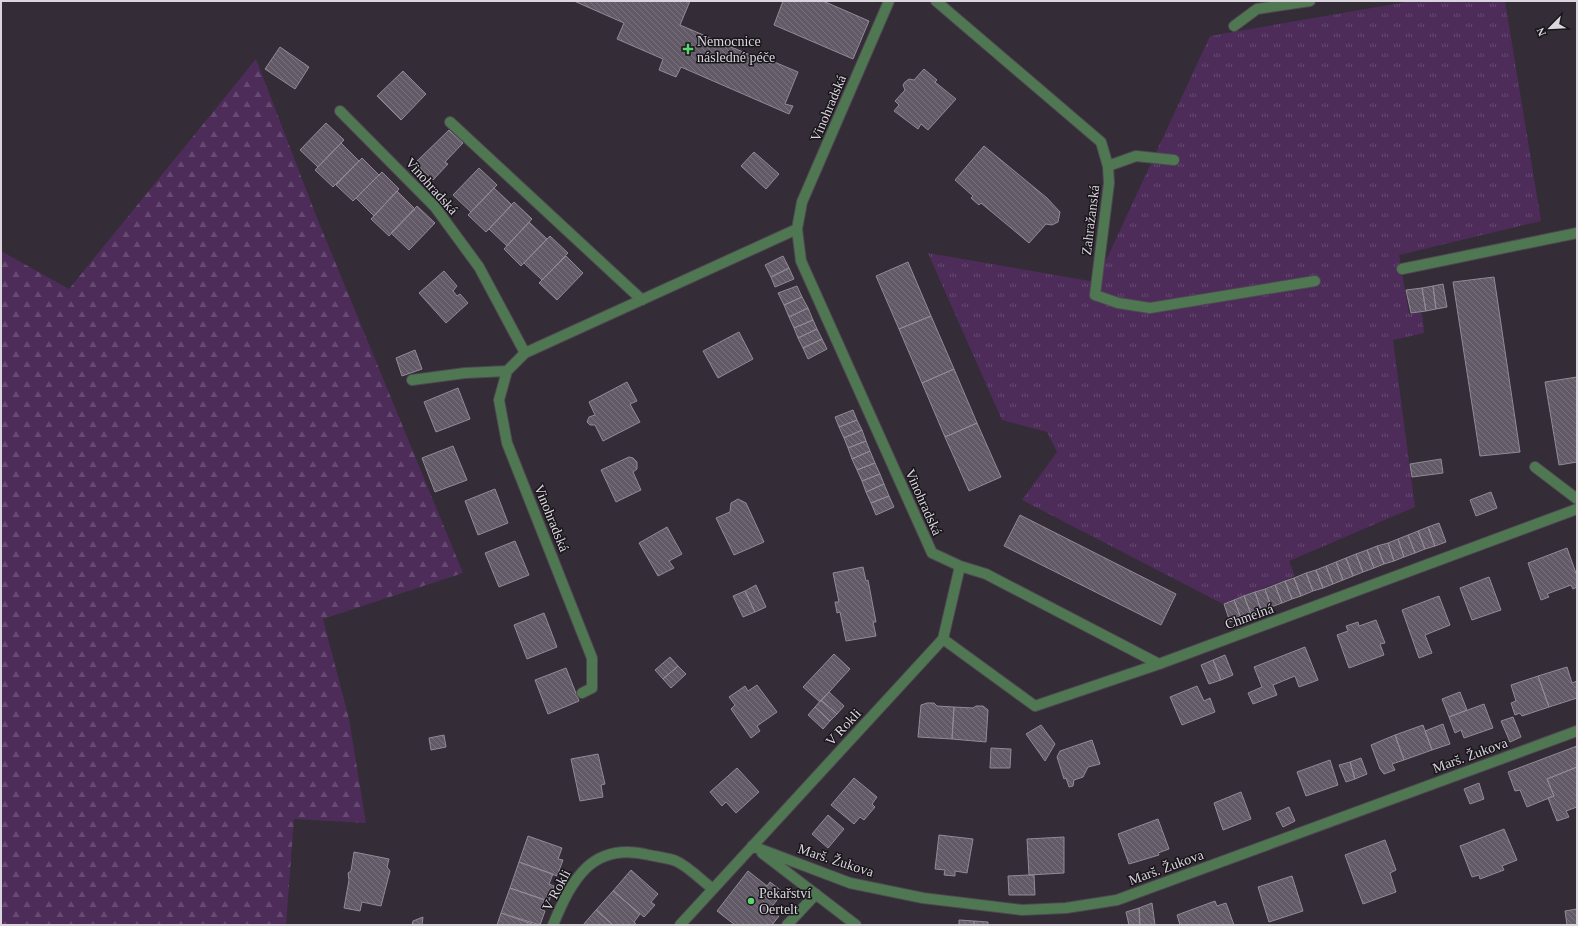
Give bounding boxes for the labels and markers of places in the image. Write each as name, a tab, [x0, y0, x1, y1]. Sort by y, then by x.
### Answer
place label: Nemocnice následné péče	[697, 34, 775, 65]
marker: Nemocnice následné péče	[682, 43, 694, 55]
place label: Pekařství Oertelt	[759, 886, 811, 917]
marker: Pekařství Oertelt	[746, 896, 756, 906]

